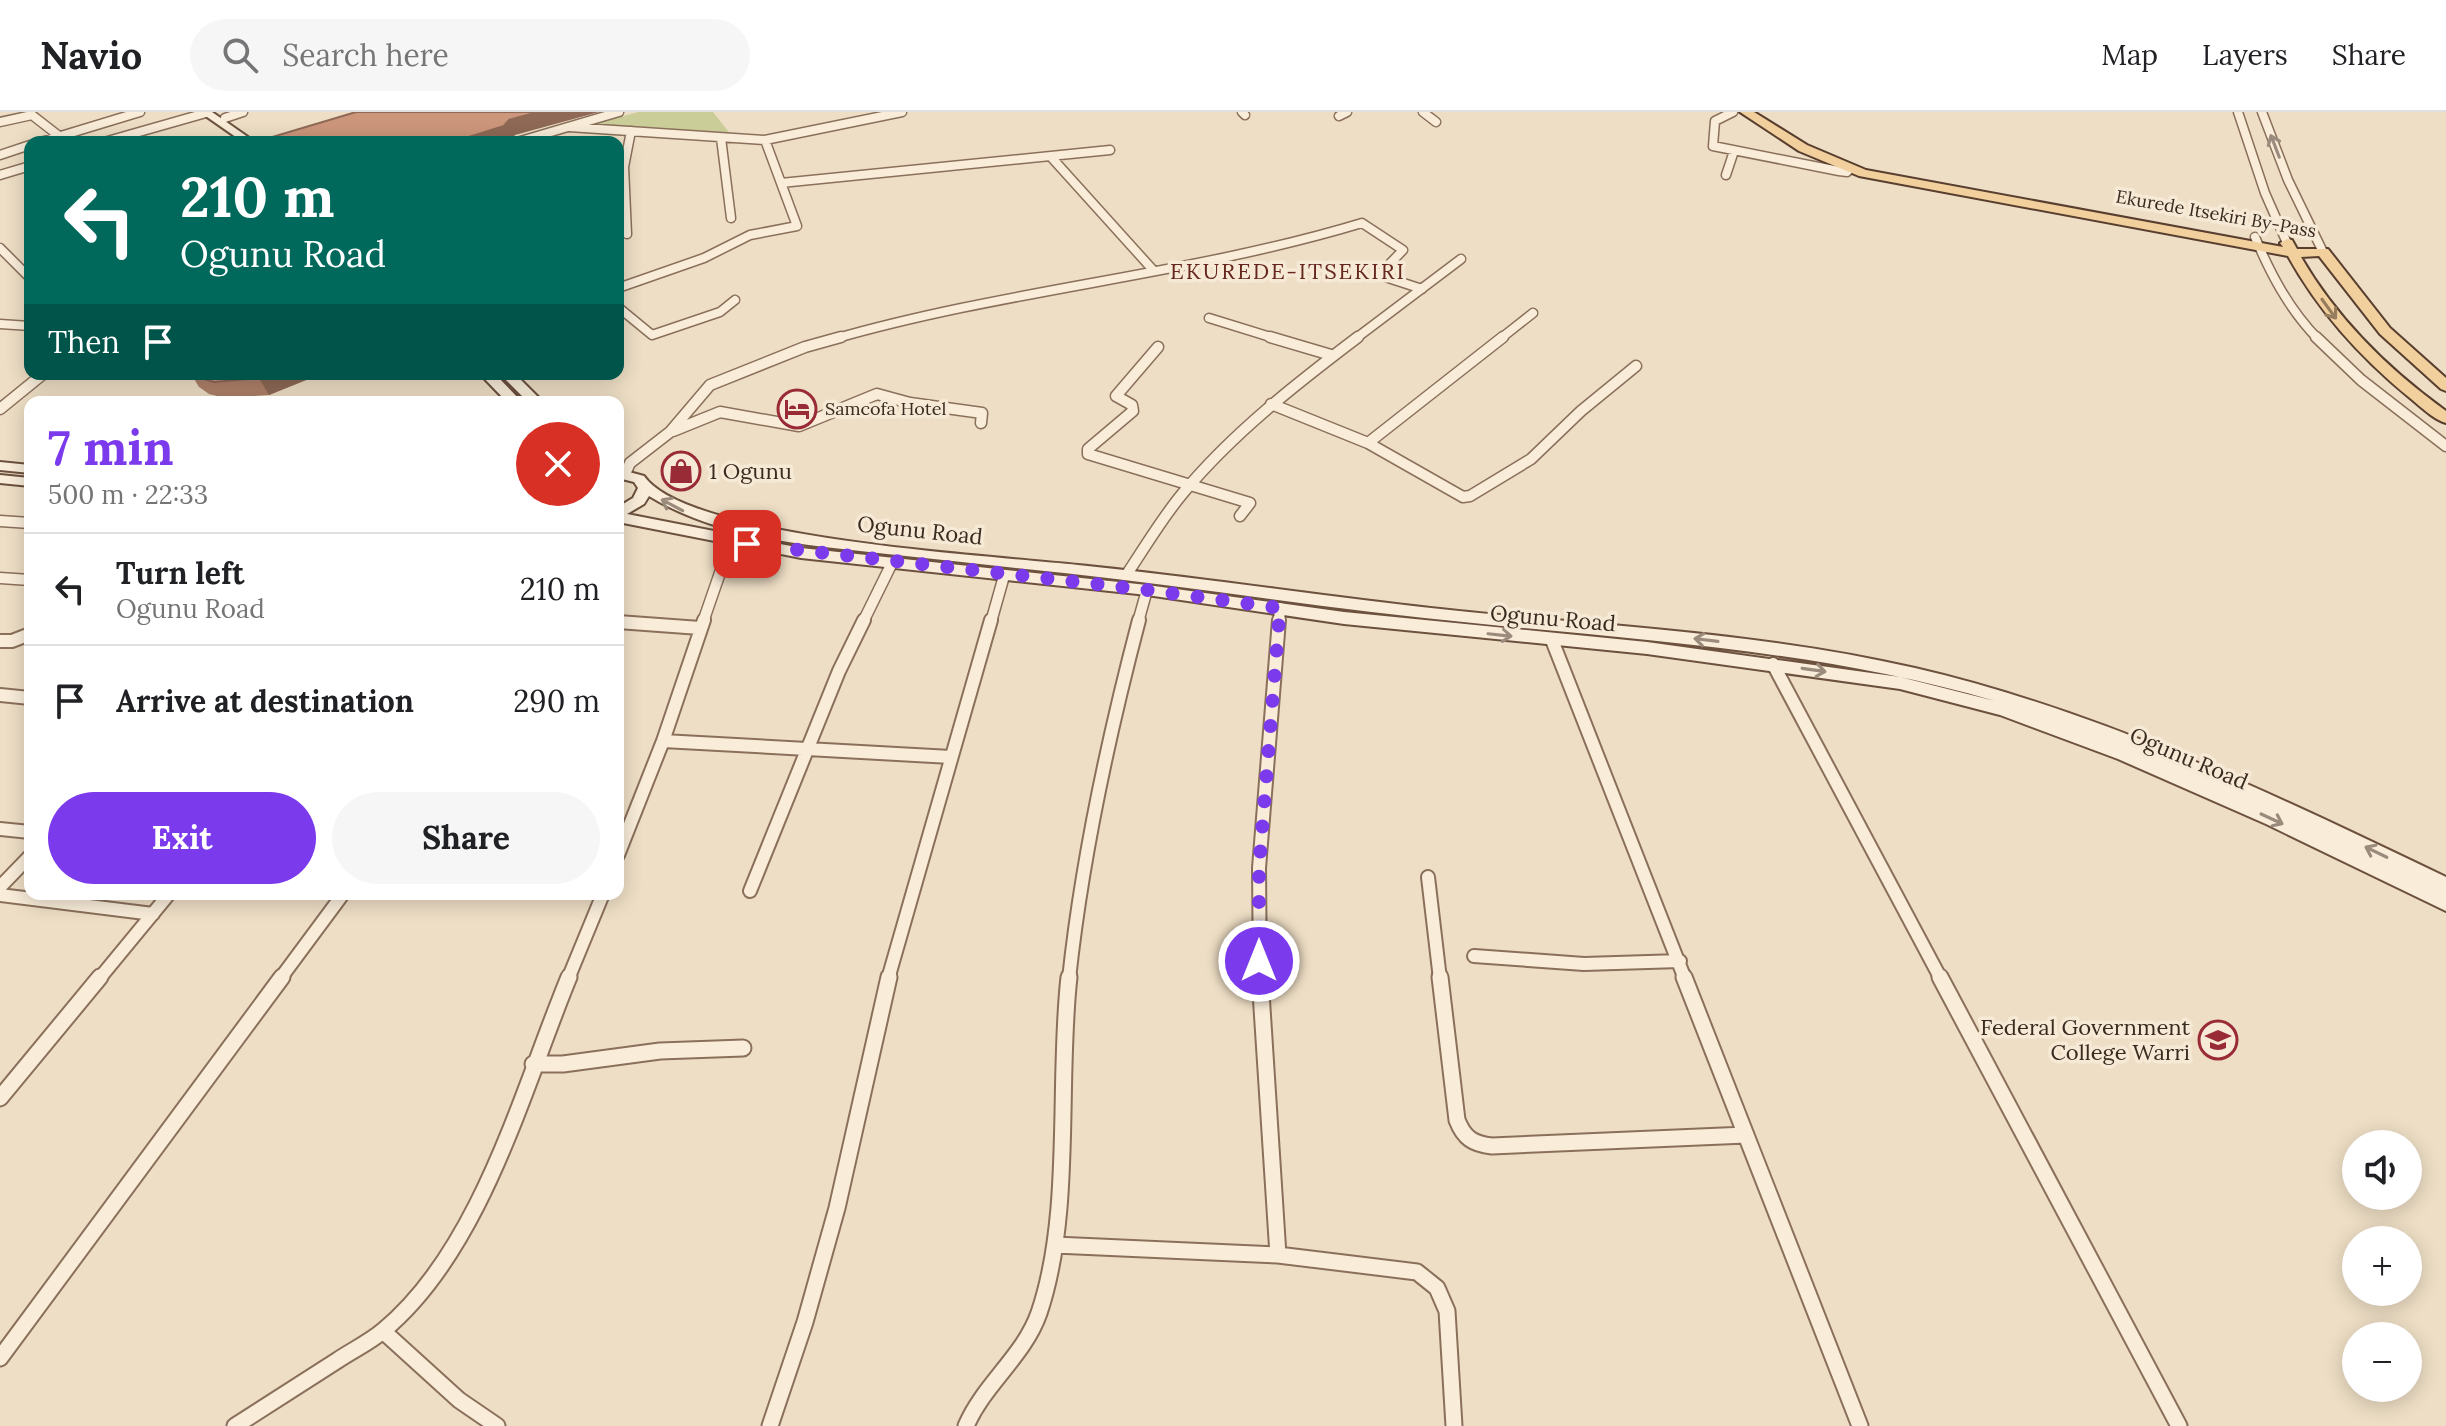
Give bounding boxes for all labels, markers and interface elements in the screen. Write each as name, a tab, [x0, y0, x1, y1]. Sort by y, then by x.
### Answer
search box	[190, 19, 750, 91]
text: Navio	[40, 31, 142, 79]
icon: search	[218, 33, 262, 77]
text: Search here	[282, 36, 449, 74]
text: Map	[2101, 37, 2158, 73]
text: Layers	[2202, 37, 2288, 73]
text: Share	[2332, 37, 2406, 73]
one-way arrow	[2267, 134, 2281, 159]
text: 210 m	[180, 161, 334, 232]
icon: left	[48, 168, 152, 272]
street label: Ekurede Itsekiri By-Pass	[2114, 185, 2318, 242]
text: Ogunu Road	[180, 231, 386, 277]
district label: EKUREDE-ITSEKIRI	[1170, 257, 1406, 285]
one-way arrow	[2320, 297, 2337, 319]
icon: arrive	[136, 320, 180, 364]
text: Then	[48, 323, 120, 361]
hotel icon: Samcofa Hotel	[776, 388, 818, 430]
place label: Samcofa Hotel	[825, 397, 947, 420]
text: 7 min	[48, 417, 174, 478]
button: close	[516, 422, 600, 506]
shop icon: 1 Ogunu	[660, 450, 702, 492]
place label: 1 Ogunu	[709, 457, 792, 485]
text: 500 m · 22:33	[48, 478, 208, 511]
one-way arrow	[661, 497, 685, 513]
street label: Ogunu Road	[856, 509, 984, 551]
pin	[713, 510, 781, 578]
icon: arrive	[725, 522, 769, 566]
text: Turn left	[116, 554, 244, 592]
icon: left	[48, 567, 92, 611]
text: 210 m	[520, 570, 600, 608]
text: Ogunu Road	[116, 592, 265, 625]
street label: Ogunu Road	[1489, 599, 1617, 637]
one-way arrow	[1486, 627, 1512, 642]
one-way arrow	[1693, 632, 1719, 647]
one-way arrow	[1800, 663, 1826, 678]
icon: arrive	[48, 679, 92, 723]
text: Arrive at destination	[116, 682, 414, 720]
text: 290 m	[513, 682, 600, 720]
street label: Ogunu Road	[2126, 720, 2252, 796]
button: Exit	[48, 792, 316, 884]
button: Share	[332, 792, 600, 884]
one-way arrow	[2259, 812, 2283, 827]
one-way arrow	[2364, 844, 2388, 859]
position arrow	[1217, 919, 1301, 1003]
place label: Federal Government College Warri	[1980, 1013, 2190, 1066]
school or university icon: Federal Government College Warri	[2197, 1019, 2239, 1061]
map controls	[2342, 1130, 2422, 1402]
button: sound	[2342, 1130, 2422, 1210]
button: +	[2342, 1226, 2422, 1306]
button: −	[2342, 1322, 2422, 1402]

